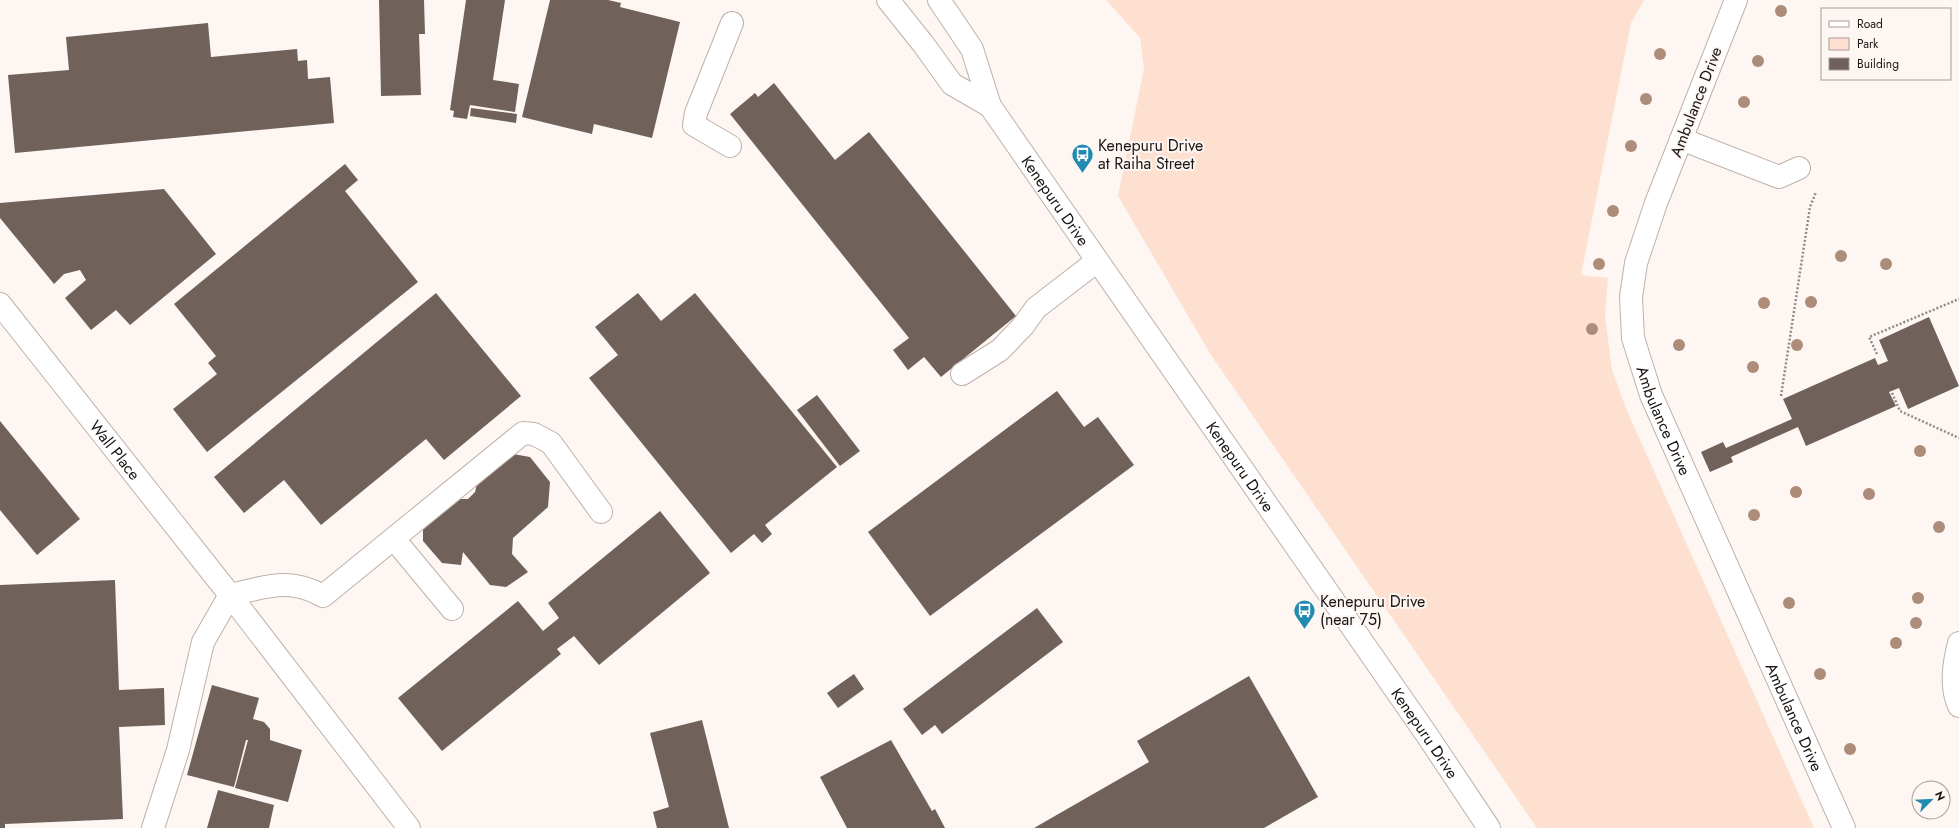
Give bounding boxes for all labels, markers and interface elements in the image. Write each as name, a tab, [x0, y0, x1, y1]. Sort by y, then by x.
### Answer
legend	[1821, 8, 1951, 80]
text: Road	[1857, 15, 1883, 33]
text: Park	[1857, 35, 1879, 53]
street label: Ambulance Drive	[1664, 43, 1728, 161]
text: Building	[1857, 55, 1899, 73]
place label: Kenepuru Drive at Raiha Street	[1098, 134, 1203, 175]
bus stop icon: Kenepuru Drive at Raiha Street	[1069, 141, 1095, 174]
street label: Kenepuru Drive	[1016, 151, 1095, 250]
street label: Ambulance Drive	[1631, 363, 1697, 479]
street label: Wall Place	[85, 415, 146, 485]
street label: Kenepuru Drive	[1201, 417, 1280, 516]
place label: Kenepuru Drive (near 75)	[1320, 590, 1425, 631]
bus stop icon: Kenepuru Drive (near 75)	[1292, 597, 1318, 630]
street label: Ambulance Drive	[1760, 659, 1829, 775]
street label: Kenepuru Drive	[1386, 683, 1464, 783]
north arrow	[1911, 780, 1951, 820]
text: N	[1931, 789, 1949, 803]

